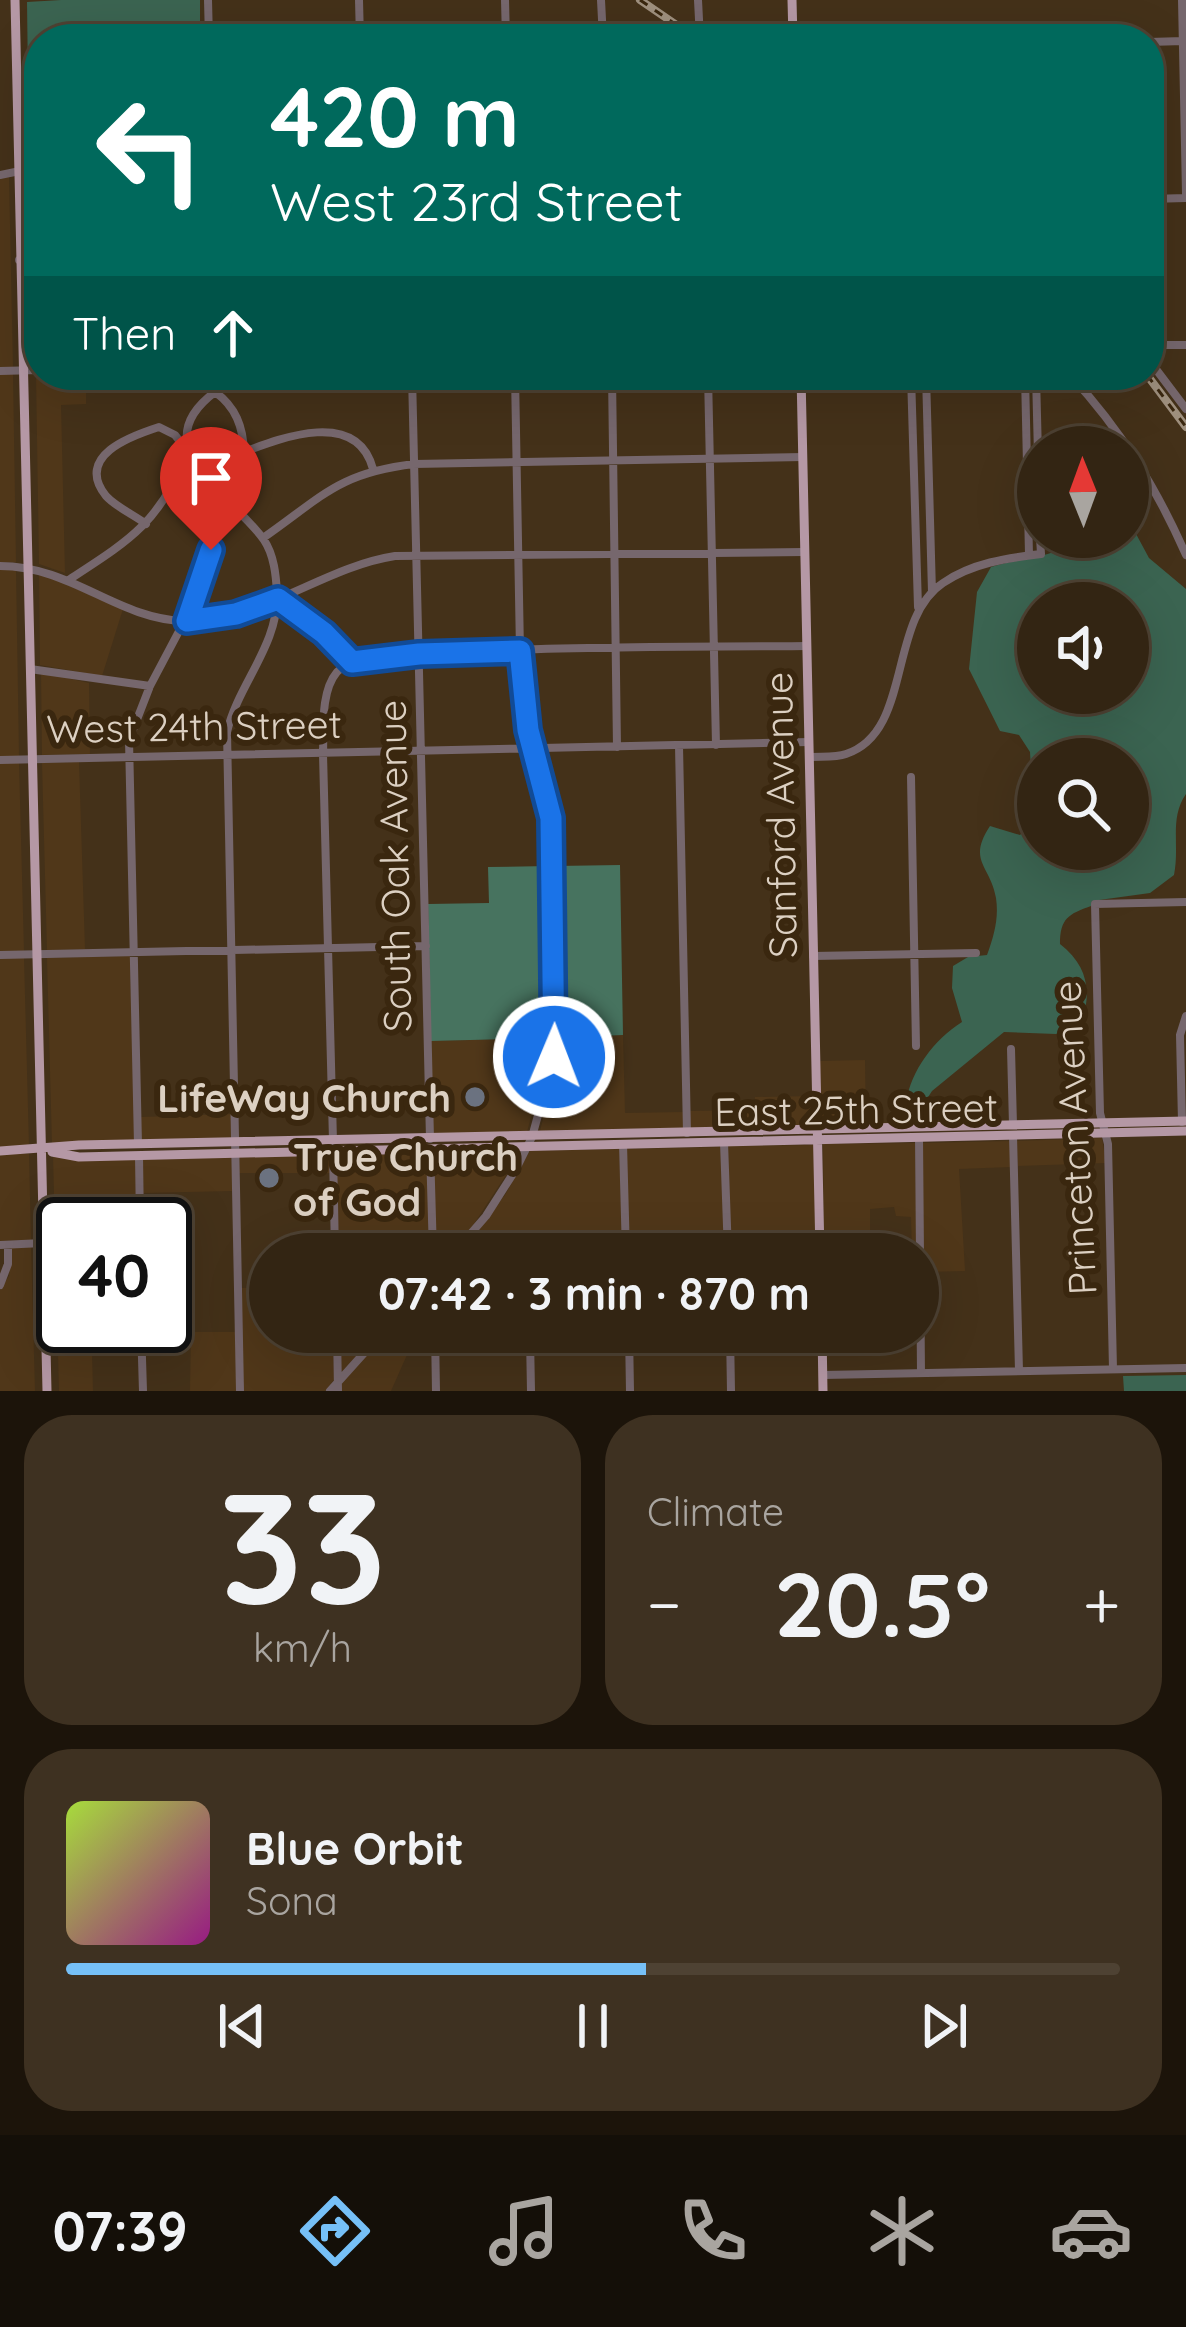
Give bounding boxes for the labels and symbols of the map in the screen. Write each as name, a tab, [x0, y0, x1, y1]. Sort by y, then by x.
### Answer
north arrow	[1017, 426, 1149, 558]
pin	[160, 427, 262, 550]
street label: Sanford Avenue	[753, 672, 807, 958]
street label: West 24th Street	[46, 699, 342, 753]
street label: South Oak Avenue	[367, 700, 421, 1032]
street label: Princeton Avenue	[1041, 980, 1107, 1296]
position arrow	[491, 994, 617, 1120]
place label: LifeWay Church	[157, 1073, 451, 1122]
street label: East 25th Street	[714, 1082, 998, 1136]
marker: LifeWay Church	[462, 1084, 488, 1110]
place label: True Church of God	[293, 1132, 518, 1226]
marker: True Church of God	[256, 1165, 282, 1191]
speed limit sign: 40	[36, 1197, 192, 1353]

